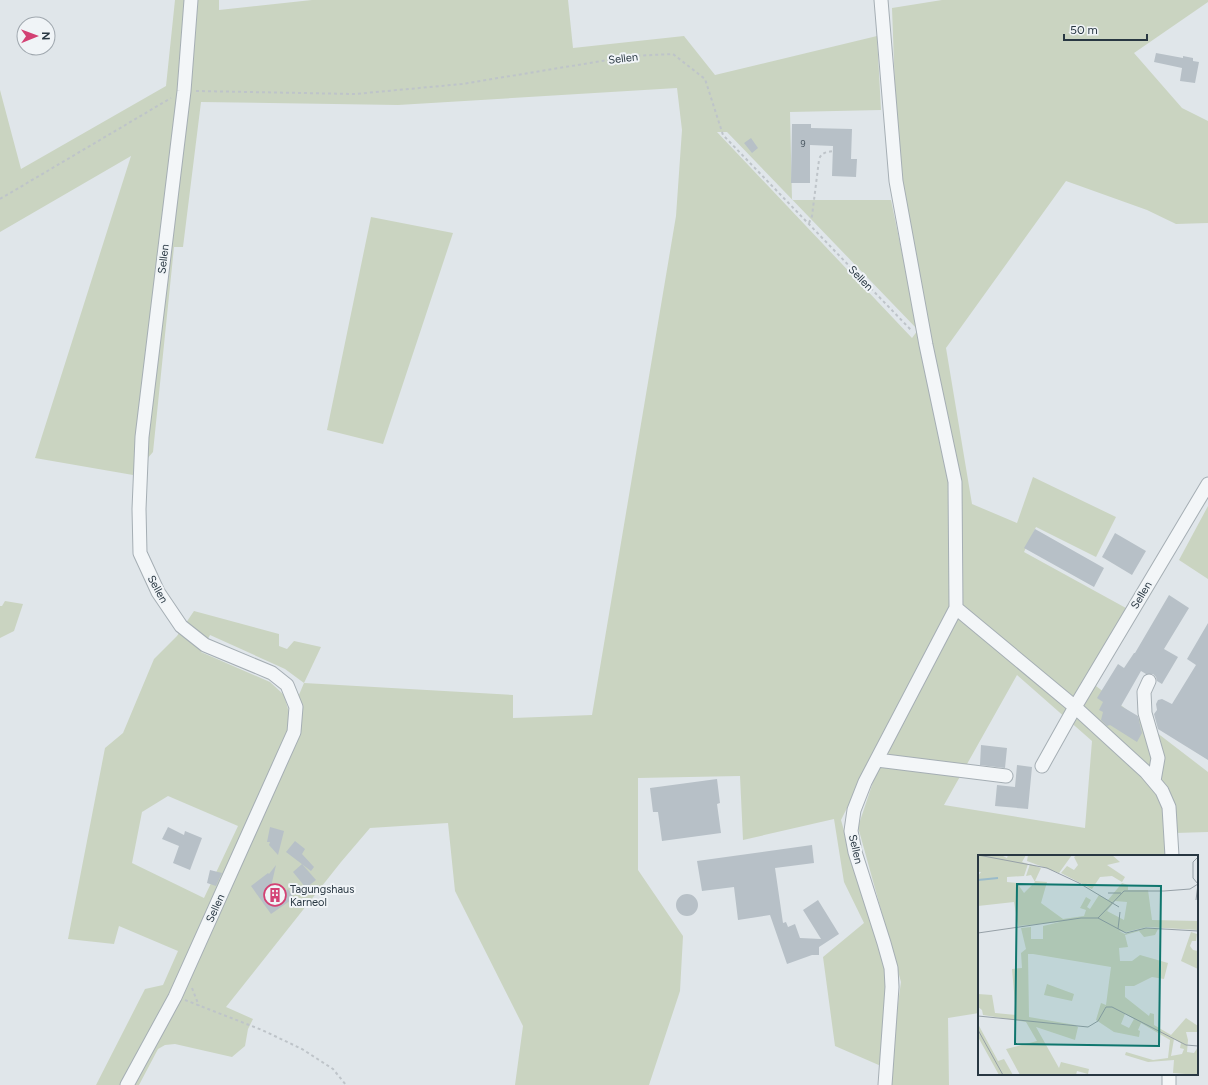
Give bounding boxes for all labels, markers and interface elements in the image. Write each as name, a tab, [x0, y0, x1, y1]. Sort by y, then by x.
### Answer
north arrow	[16, 16, 56, 56]
scale bar	[1064, 16, 1147, 42]
text: 50 m	[1070, 23, 1098, 37]
text: N	[39, 31, 52, 40]
street label: Sellen	[608, 50, 639, 67]
house number: 9	[800, 138, 806, 149]
street label: Sellen	[155, 244, 172, 275]
street label: Sellen	[846, 263, 876, 294]
street label: Sellen	[145, 573, 170, 605]
street label: Sellen	[1128, 579, 1155, 611]
street label: Sellen	[846, 833, 865, 865]
inset map	[978, 855, 1198, 1075]
building icon: Tagungshaus Karneol	[262, 882, 288, 908]
place label: Tagungshaus Karneol	[290, 883, 354, 909]
street label: Sellen	[203, 892, 227, 924]

